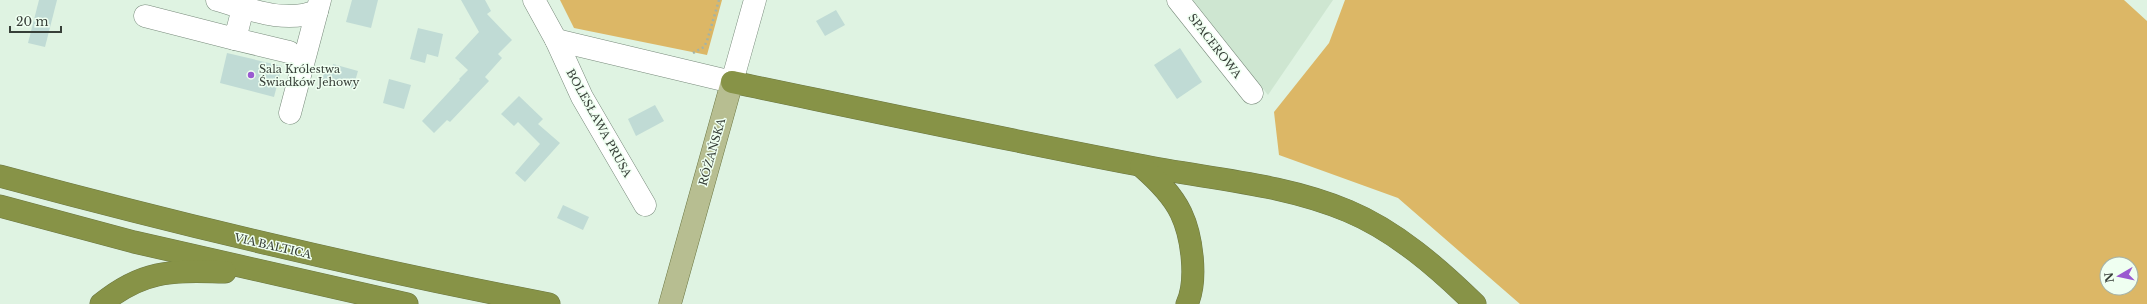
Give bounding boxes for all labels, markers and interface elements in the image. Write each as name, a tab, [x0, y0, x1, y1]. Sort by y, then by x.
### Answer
scale bar	[10, 8, 61, 34]
street label: SPACEROWA	[1185, 11, 1245, 82]
text: 20 m	[16, 14, 48, 29]
place label: Sala Królestwa Świadków Jehowy	[259, 62, 359, 89]
street label: BOLESŁAWA PRUSA	[563, 66, 635, 180]
marker: Sala Królestwa Świadków Jehowy	[246, 70, 256, 80]
street label: RÓŻAŃSKA	[696, 116, 728, 187]
street label: VIA BALTICA	[232, 230, 313, 262]
north arrow	[2099, 256, 2139, 296]
text: N	[2101, 271, 2117, 284]

